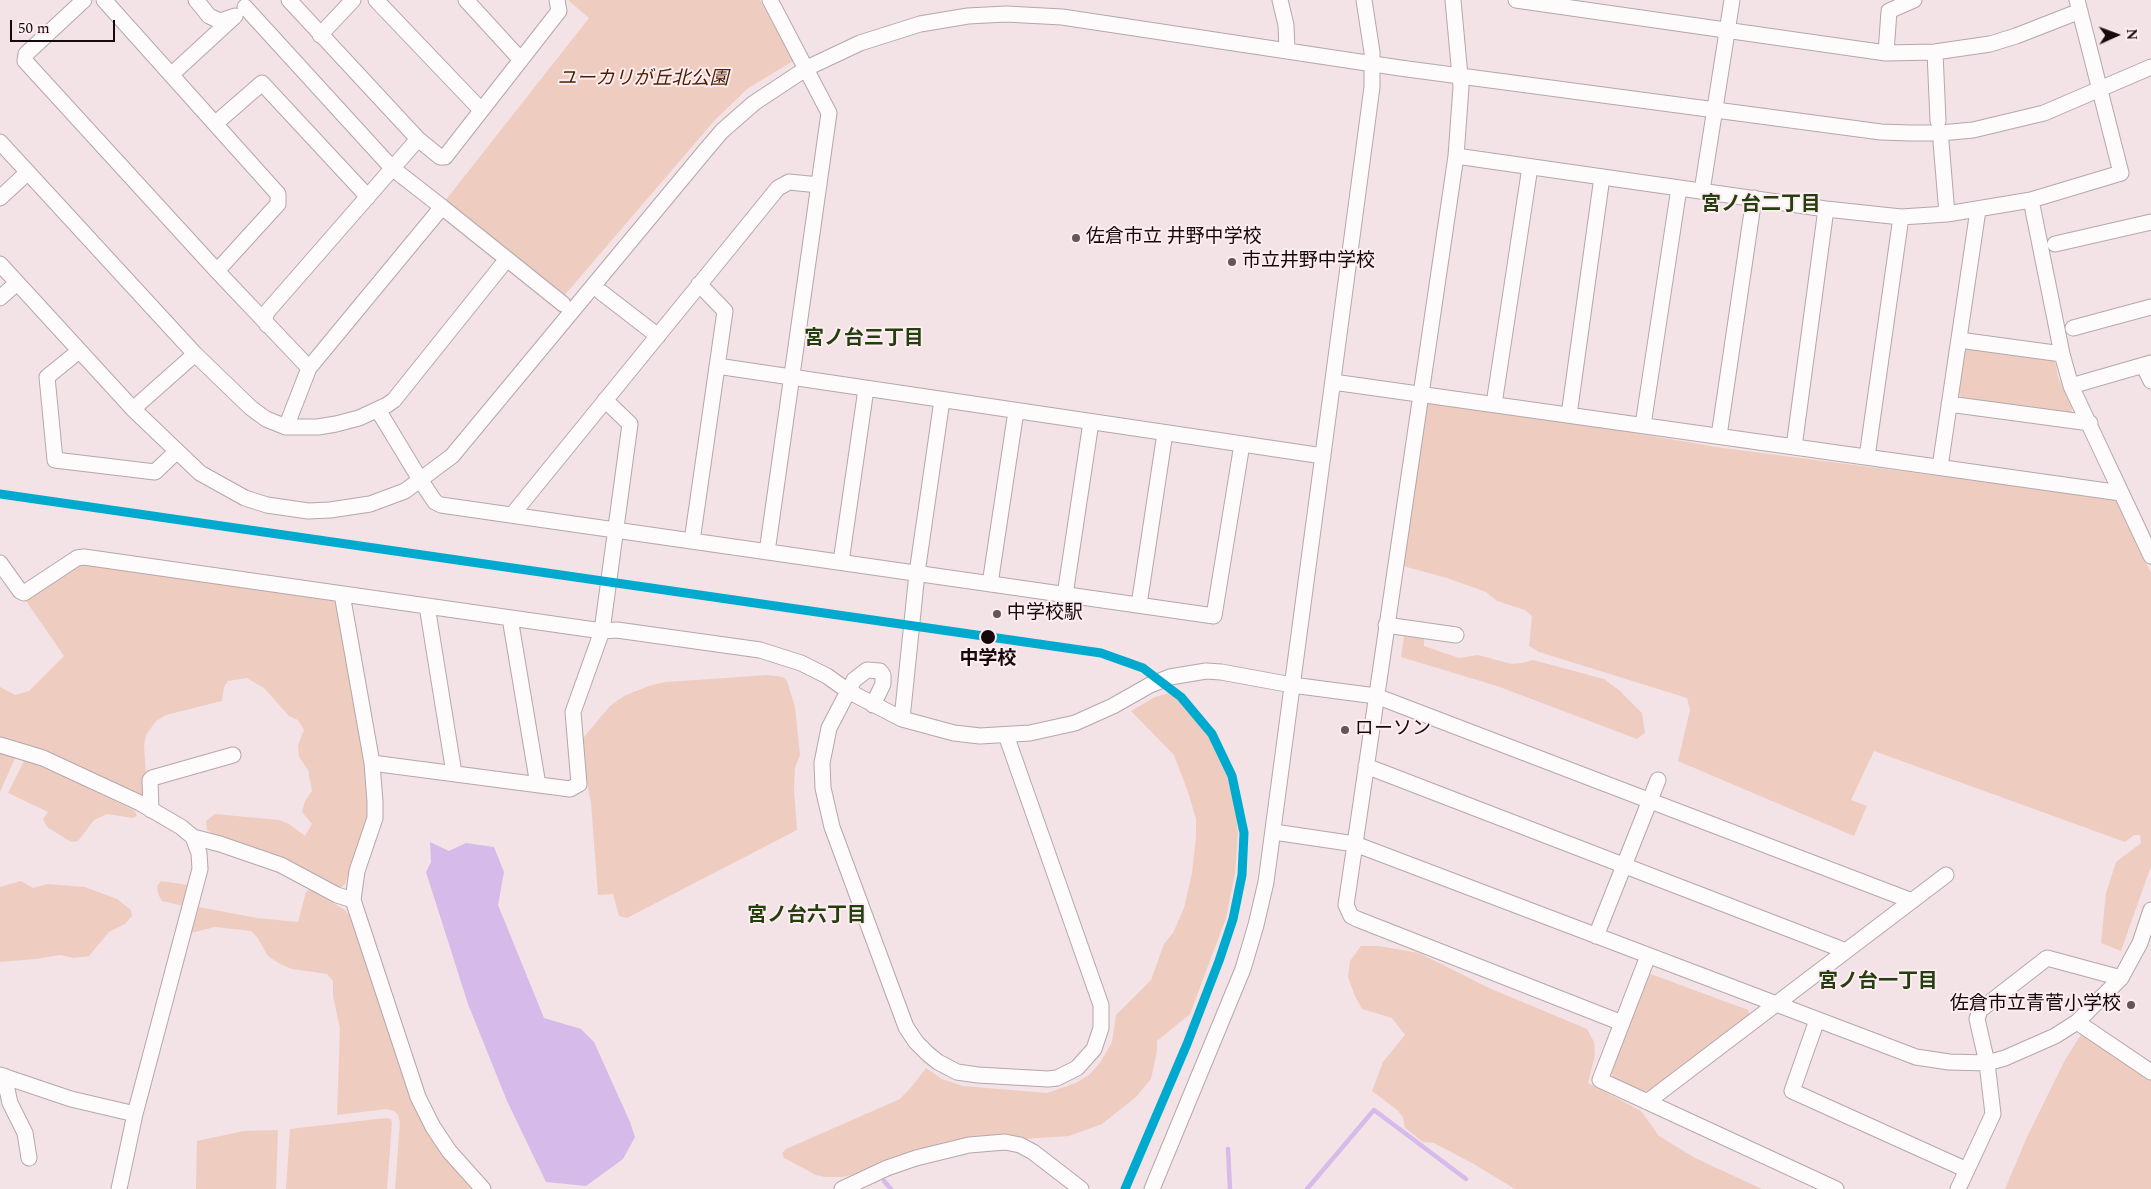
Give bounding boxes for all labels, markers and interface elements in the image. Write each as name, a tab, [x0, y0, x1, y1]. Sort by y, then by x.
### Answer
scale bar	[12, 10, 118, 42]
north arrow	[2091, 10, 2141, 60]
text: 50 m	[18, 17, 50, 40]
text: N	[2121, 28, 2142, 41]
park label: ユーカリが丘北公園	[558, 69, 728, 91]
district label: 宮ノ台二丁目	[1701, 194, 1821, 218]
place label: 佐倉市立 井野中学校	[1086, 227, 1262, 249]
marker: 佐倉市立 井野中学校	[1070, 232, 1082, 244]
place label: 市立井野中学校	[1242, 251, 1375, 273]
marker: 市立井野中学校	[1226, 256, 1238, 268]
district label: 宮ノ台三丁目	[804, 328, 924, 352]
place label: 中学校駅	[1007, 603, 1083, 625]
marker: 中学校駅	[991, 608, 1003, 620]
marker: 中学校	[979, 628, 997, 646]
place label: 中学校	[960, 649, 1016, 671]
place label: ローソン	[1355, 719, 1431, 741]
marker: ローソン	[1339, 724, 1351, 736]
district label: 宮ノ台六丁目	[747, 905, 867, 929]
district label: 宮ノ台一丁目	[1818, 971, 1938, 995]
place label: 佐倉市立青菅小学校	[1950, 994, 2121, 1016]
marker: 佐倉市立青菅小学校	[2125, 999, 2137, 1011]

